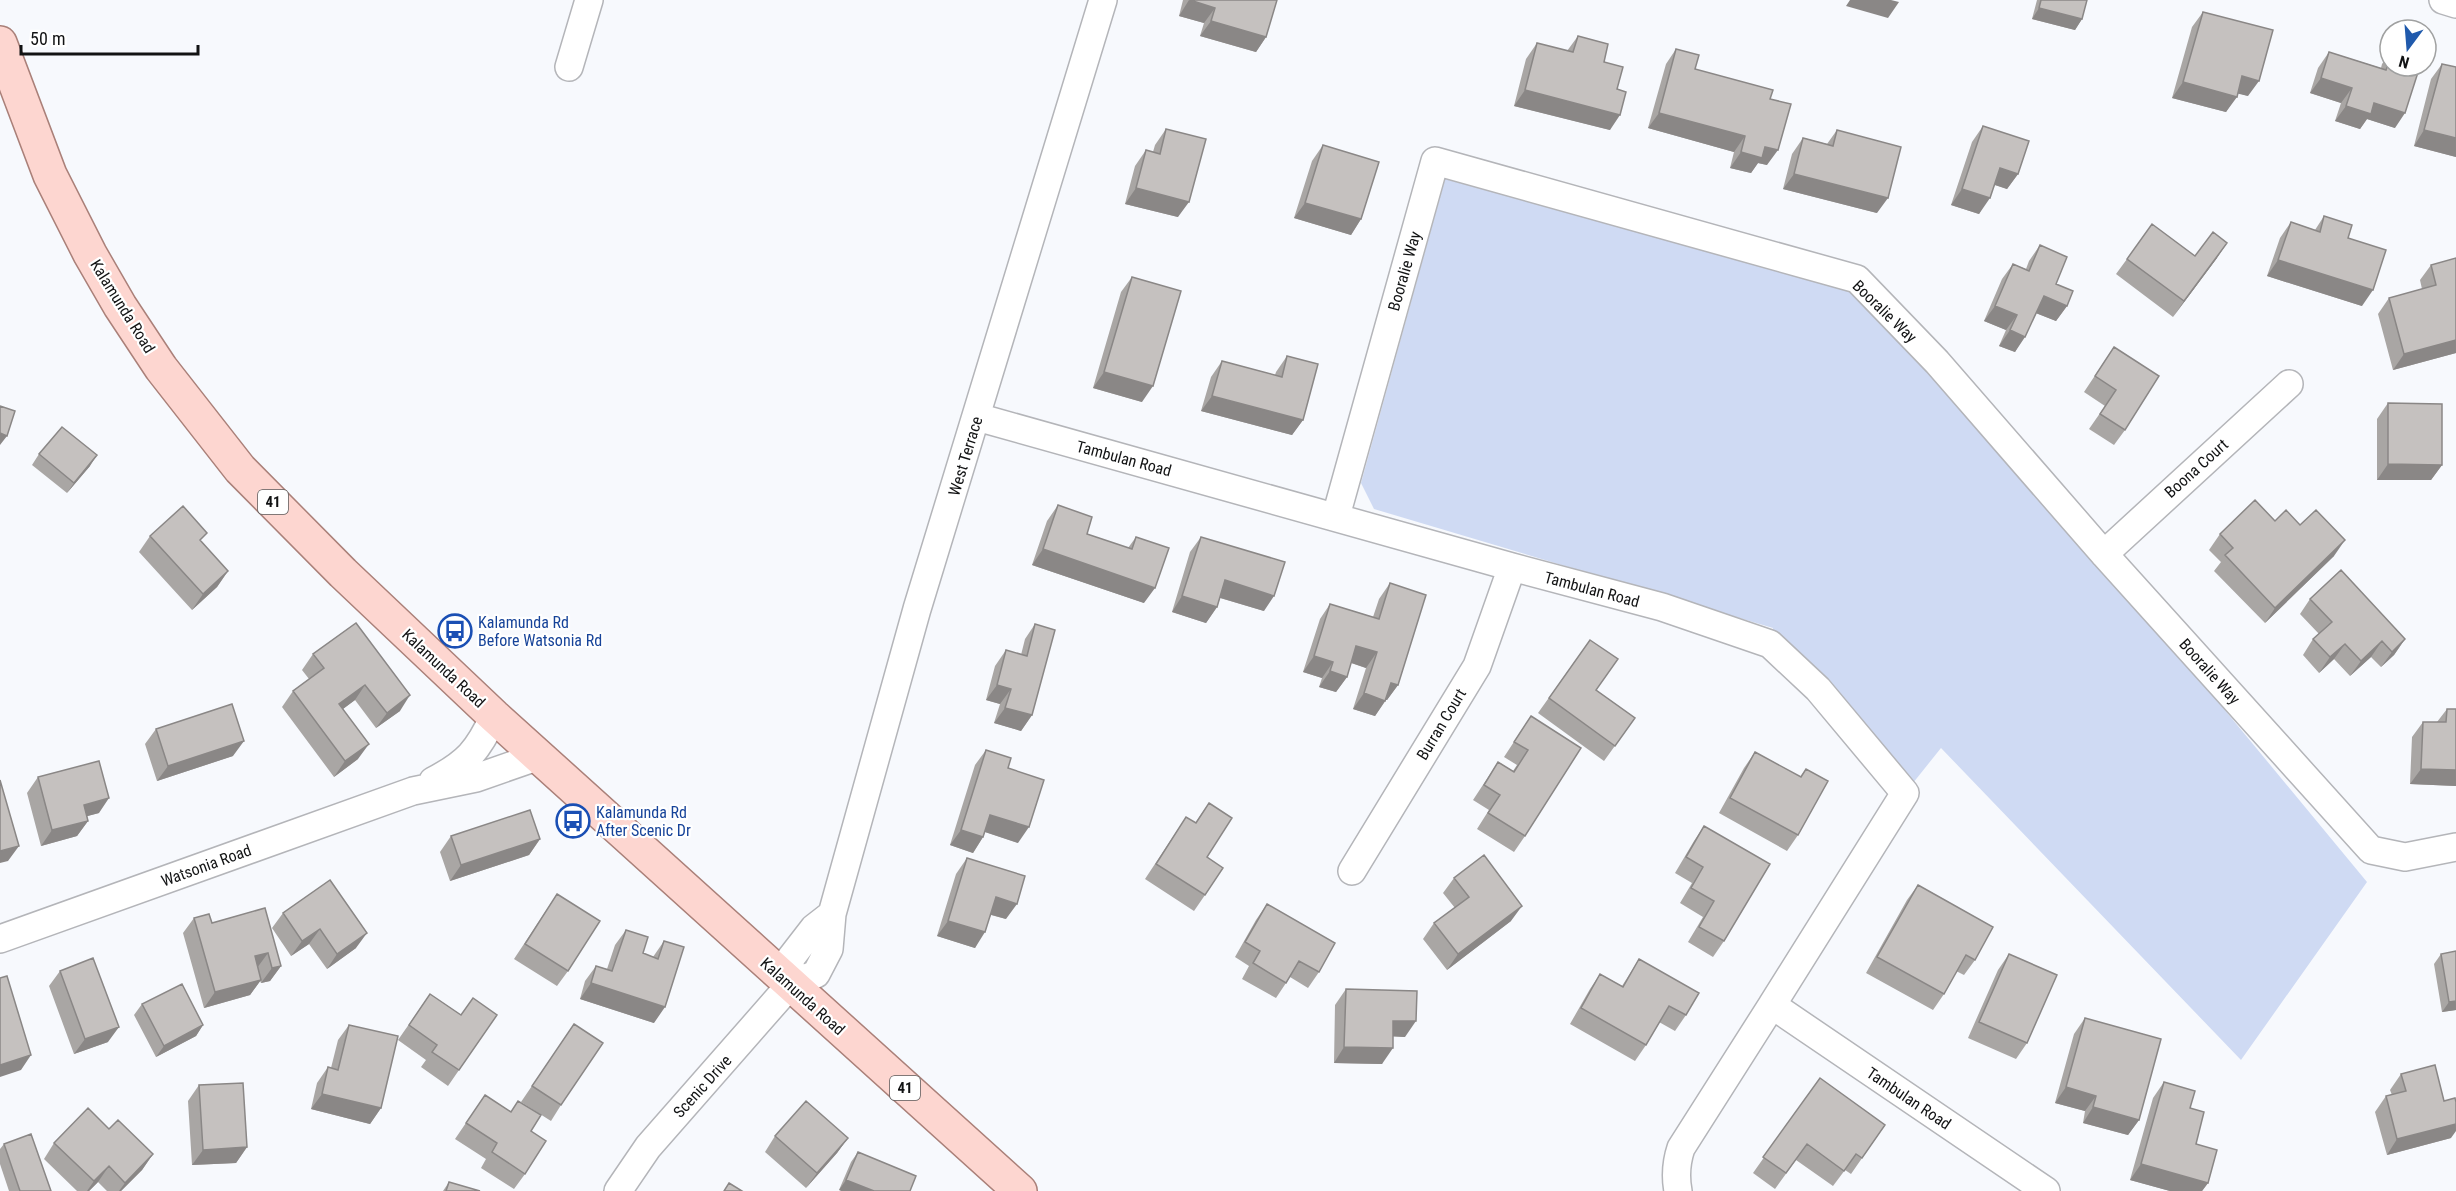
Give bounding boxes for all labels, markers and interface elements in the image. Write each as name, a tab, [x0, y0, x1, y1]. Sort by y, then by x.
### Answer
scale bar	[21, 18, 198, 56]
north arrow	[2378, 18, 2438, 78]
text: 50 m	[30, 28, 65, 49]
text: N	[2397, 51, 2411, 72]
street label: Booralie Way	[1384, 229, 1425, 313]
street label: Kalamunda Road	[86, 256, 159, 357]
street label: Booralie Way	[1849, 276, 1921, 347]
street label: West Terrace	[944, 414, 987, 498]
street label: Boona Court	[2161, 435, 2232, 502]
street label: Tambulan Road	[1074, 437, 1174, 480]
road number: 41	[258, 490, 288, 514]
street label: Tambulan Road	[1542, 568, 1642, 611]
bus stop icon: Kalamunda Rd Before Watsonia Rd	[437, 613, 473, 649]
place label: Kalamunda Rd Before Watsonia Rd	[478, 613, 602, 650]
street label: Kalamunda Road	[398, 625, 489, 712]
street label: Booralie Way	[2175, 635, 2244, 708]
street label: Burran Court	[1413, 685, 1470, 763]
bus stop icon: Kalamunda Rd After Scenic Dr	[555, 803, 591, 839]
place label: Kalamunda Rd After Scenic Dr	[596, 803, 691, 840]
street label: Watsonia Road	[158, 840, 254, 891]
street label: Kalamunda Road	[757, 954, 849, 1039]
street label: Scenic Drive	[669, 1051, 735, 1122]
street label: Tambulan Road	[1863, 1063, 1955, 1134]
road number: 41	[890, 1076, 920, 1100]

